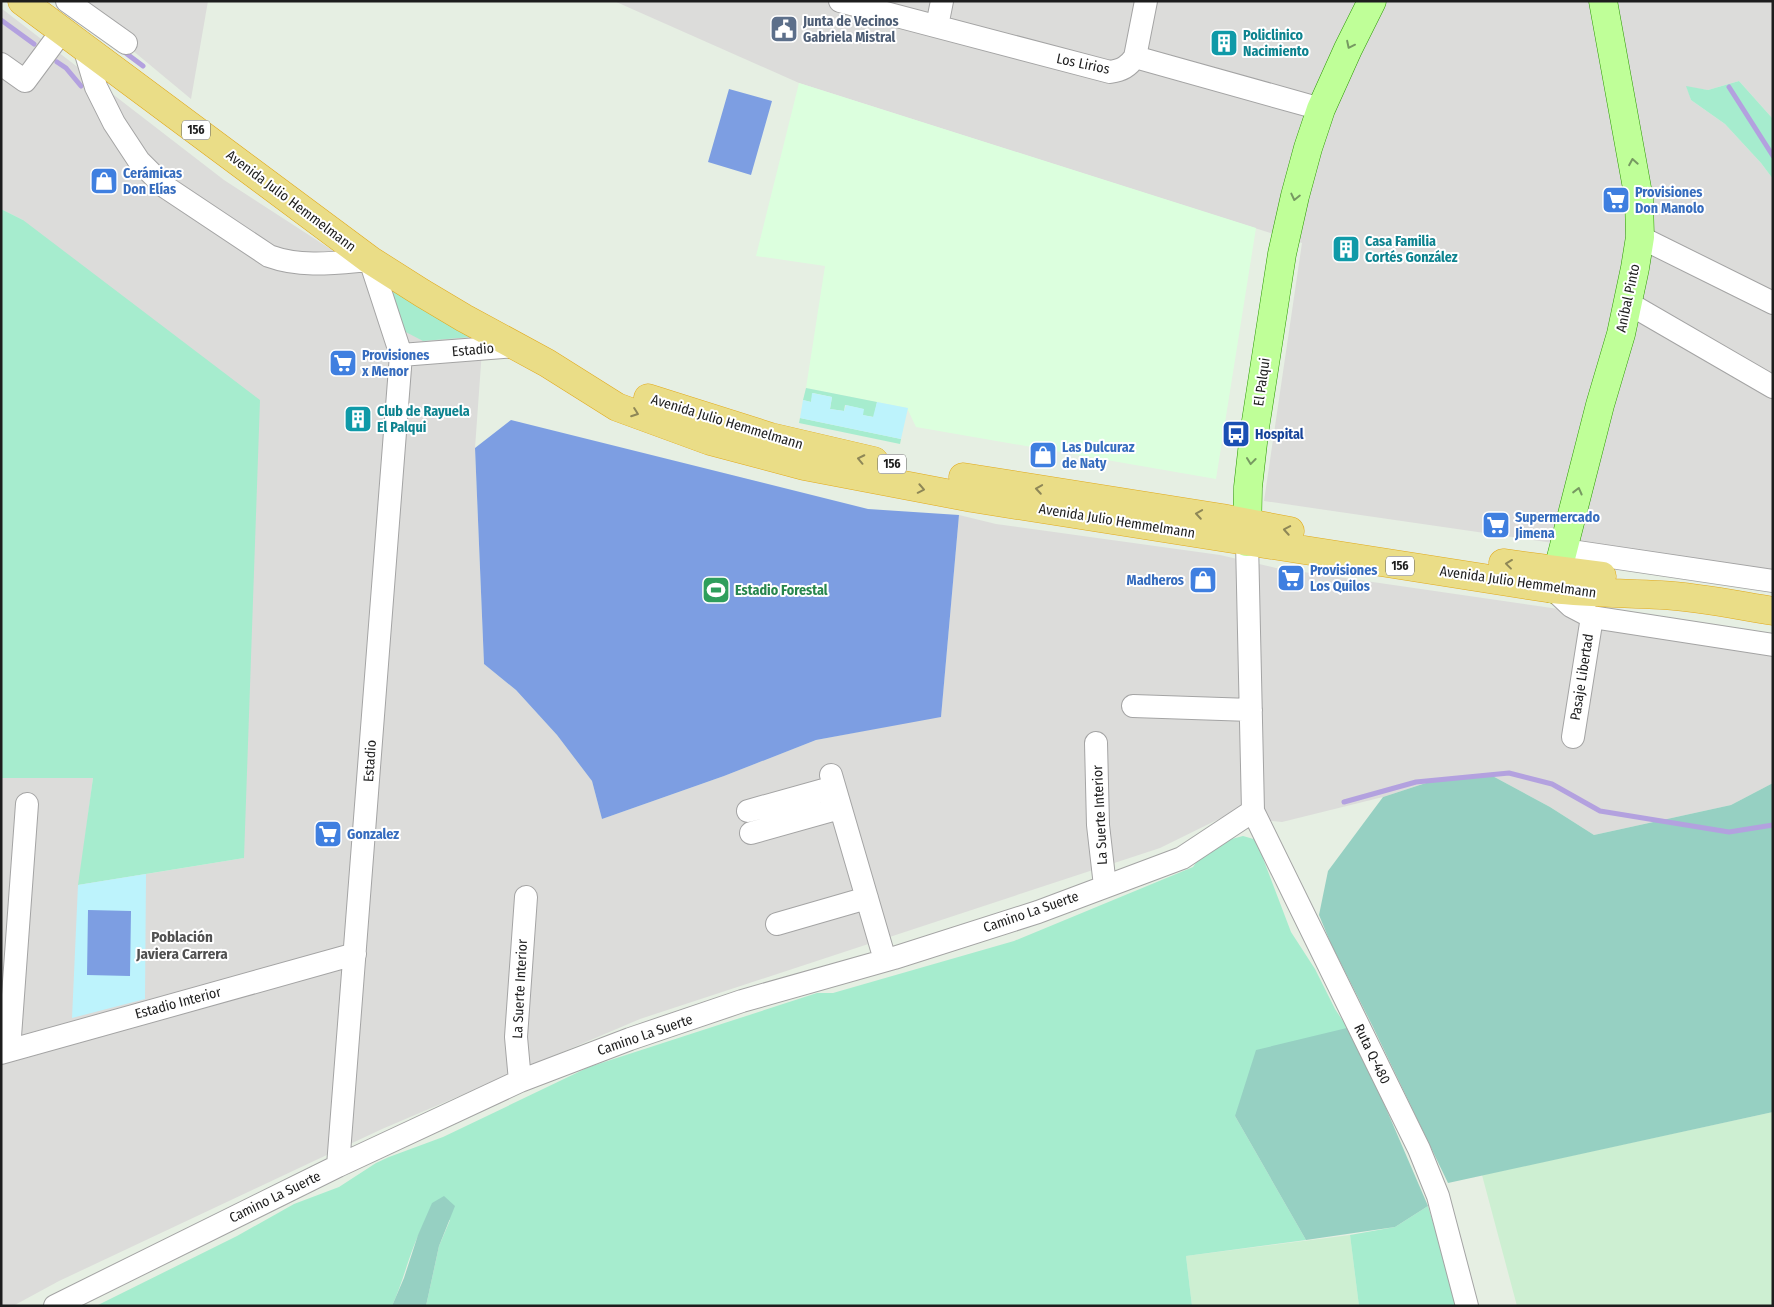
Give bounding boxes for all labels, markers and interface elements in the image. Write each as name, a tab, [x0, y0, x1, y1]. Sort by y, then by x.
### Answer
place label: Junta de Vecinos Gabriela Mistral	[802, 13, 899, 46]
public building icon: Junta de Vecinos Gabriela Mistral	[769, 14, 799, 44]
place label: Policlinico Nacimiento	[1243, 27, 1309, 60]
building icon: Policlinico Nacimiento	[1209, 28, 1239, 58]
one-way arrow	[1346, 40, 1356, 49]
street label: Los Lirios	[1055, 50, 1111, 78]
road number: 156	[182, 120, 210, 140]
street label: Avenida Julio Hemmelmann	[223, 147, 359, 255]
one-way arrow	[1628, 158, 1638, 166]
place label: Cerámicas Don Elías	[123, 165, 182, 198]
shop icon: Cerámicas Don Elías	[89, 166, 119, 196]
place label: Provisiones Don Manolo	[1635, 184, 1705, 217]
supermarket icon: Provisiones Don Manolo	[1601, 185, 1631, 215]
one-way arrow	[1290, 193, 1301, 202]
place label: Casa Familia Cortés González	[1365, 233, 1458, 266]
building icon: Casa Familia Cortés González	[1331, 234, 1361, 264]
street label: Aníbal Pinto	[1612, 262, 1644, 334]
street label: Estadio	[451, 340, 495, 360]
place label: Provisiones x Menor	[361, 347, 429, 380]
supermarket icon: Provisiones x Menor	[328, 348, 358, 378]
street label: El Palqui	[1250, 357, 1274, 407]
street label: Avenida Julio Hemmelmann	[649, 391, 805, 453]
place label: Club de Rayuela El Palqui	[377, 403, 470, 436]
building icon: Club de Rayuela El Palqui	[343, 404, 373, 434]
one-way arrow	[630, 407, 639, 417]
bus stop icon: Hospital	[1221, 419, 1251, 449]
place label: Hospital	[1255, 426, 1304, 443]
place label: Las Dulcuraz de Naty	[1062, 439, 1135, 472]
shop icon: Las Dulcuraz de Naty	[1028, 440, 1058, 470]
one-way arrow	[857, 454, 866, 464]
road number: 156	[878, 454, 906, 474]
one-way arrow	[1246, 457, 1257, 465]
one-way arrow	[916, 483, 925, 493]
one-way arrow	[1034, 485, 1043, 495]
one-way arrow	[1572, 487, 1583, 496]
street label: Avenida Julio Hemmelmann	[1038, 500, 1196, 542]
place label: Supermercado Jimena	[1514, 509, 1600, 542]
one-way arrow	[1195, 510, 1204, 520]
supermarket icon: Supermercado Jimena	[1481, 510, 1511, 540]
one-way arrow	[1283, 526, 1292, 536]
road number: 156	[1386, 556, 1414, 576]
one-way arrow	[1505, 559, 1513, 570]
place label: Provisiones Los Quilos	[1310, 562, 1377, 595]
supermarket icon: Provisiones Los Quilos	[1276, 563, 1306, 593]
street label: Avenida Julio Hemmelmann	[1439, 563, 1597, 601]
shop icon: Madheros	[1188, 565, 1218, 595]
place label: Madheros	[1127, 572, 1184, 589]
sports icon: Estadio Forestal	[701, 575, 731, 605]
place label: Estadio Forestal	[735, 582, 828, 599]
street label: Pasaje Libertad	[1567, 632, 1597, 722]
street label: Estadio	[360, 739, 380, 783]
street label: La Suerte Interior	[1089, 765, 1111, 865]
supermarket icon: Gonzalez	[313, 819, 343, 849]
place label: Gonzalez	[347, 826, 399, 843]
street label: Camino La Suerte	[981, 888, 1081, 936]
district label: Población Javiera Carrera	[135, 928, 228, 963]
street label: La Suerte Interior	[509, 939, 531, 1039]
street label: Estadio Interior	[133, 983, 223, 1023]
street label: Camino La Suerte	[595, 1011, 695, 1059]
street label: Ruta Q-480	[1350, 1021, 1394, 1087]
street label: Camino La Suerte	[226, 1167, 324, 1227]

